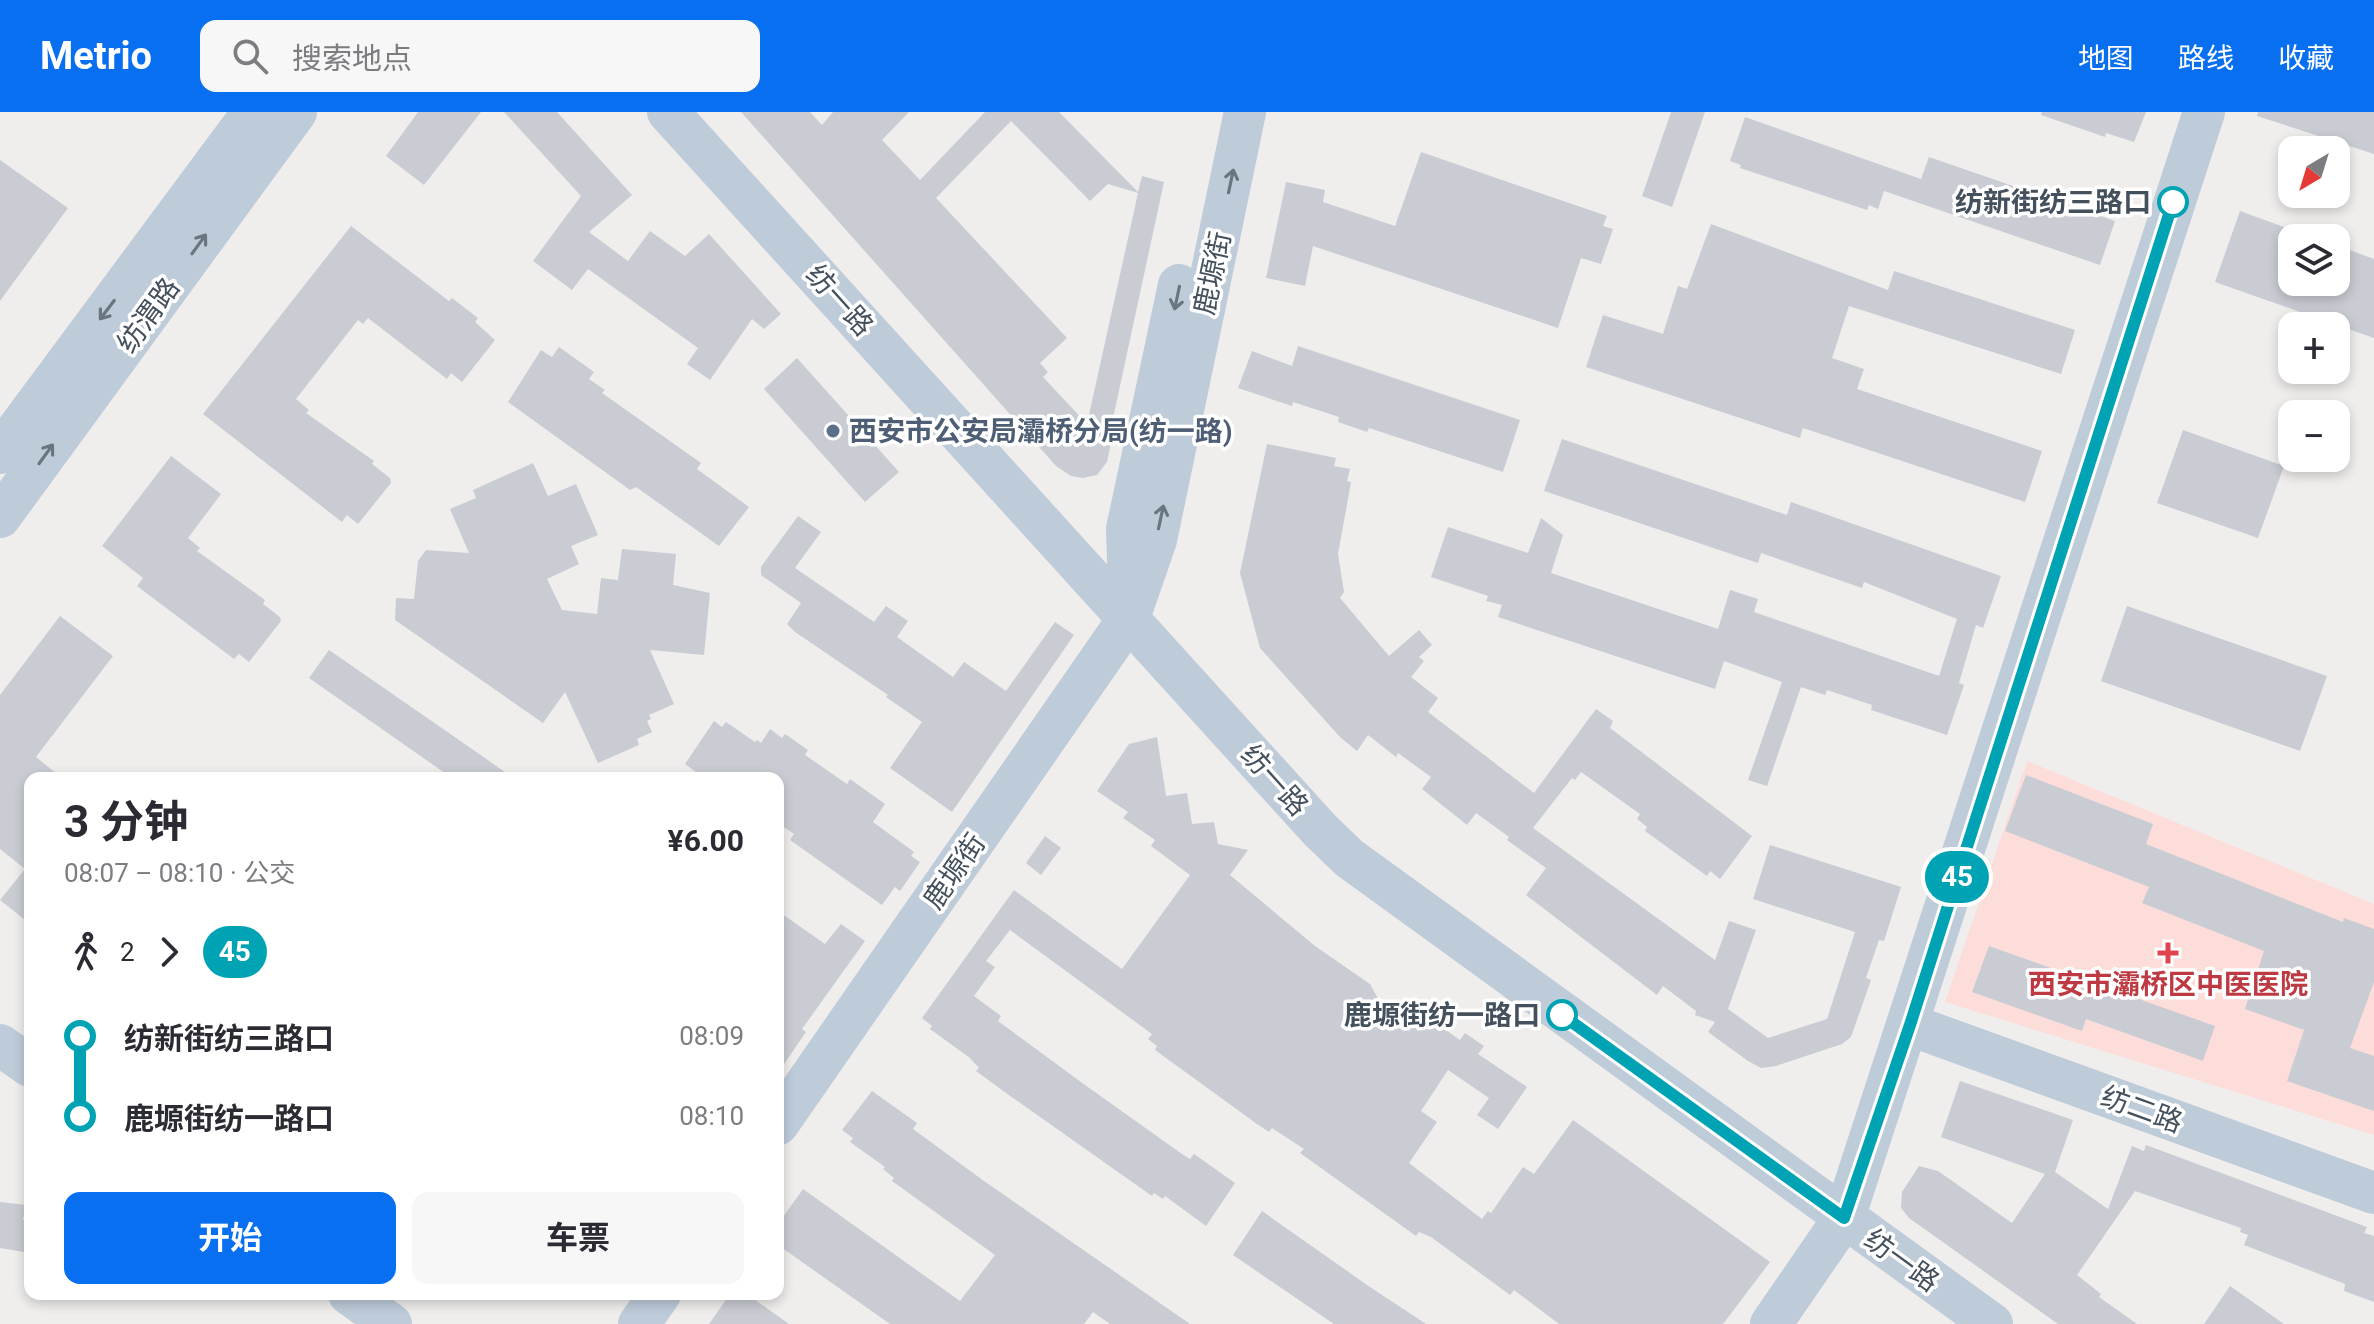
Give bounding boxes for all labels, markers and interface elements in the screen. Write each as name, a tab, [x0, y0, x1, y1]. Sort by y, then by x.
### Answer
search box	[200, 20, 760, 92]
text: Metrio	[40, 34, 152, 78]
icon: search	[228, 34, 272, 78]
text: 搜索地点	[292, 41, 412, 76]
text: 地图	[2078, 42, 2134, 75]
text: 路线	[2178, 42, 2234, 75]
text: 收藏	[2278, 42, 2334, 75]
north arrow	[2278, 136, 2350, 208]
map controls	[2278, 136, 2350, 472]
one-way arrow	[1224, 168, 1239, 194]
place label: 纺新街纺三路口	[1955, 186, 2151, 219]
marker: 纺新街纺三路口	[2158, 187, 2188, 217]
button: layers	[2278, 224, 2350, 296]
street label: 鹿塬街	[1188, 229, 1237, 318]
one-way arrow	[191, 234, 208, 255]
street label: 纺一路	[799, 258, 880, 343]
street label: 纺渭路	[110, 272, 186, 359]
one-way arrow	[1169, 285, 1184, 310]
one-way arrow	[98, 298, 115, 320]
button: +	[2278, 312, 2350, 384]
button: −	[2278, 400, 2350, 472]
place label: 西安市公安局灞桥分局(纺一路)	[849, 415, 1233, 448]
marker: 西安市公安局灞桥分局(纺一路)	[824, 422, 842, 440]
one-way arrow	[37, 444, 54, 465]
one-way arrow	[1154, 505, 1169, 531]
street label: 纺一路	[1234, 738, 1315, 823]
text: 3 分钟	[64, 796, 188, 848]
text: ¥6.00	[668, 823, 744, 858]
street label: 鹿塬街	[917, 827, 992, 915]
line badge: 45	[1921, 851, 1993, 903]
text: 08:07 – 08:10 · 公交	[64, 858, 295, 888]
text: 45	[1941, 860, 1973, 893]
icon: walk	[64, 930, 108, 974]
icon: forward	[147, 930, 191, 974]
text: 45	[219, 935, 251, 968]
text: 2	[120, 937, 135, 967]
marker: 西安市灞桥区中医医院	[2157, 942, 2179, 964]
place label: 西安市灞桥区中医医院	[2028, 968, 2308, 1001]
place label: 鹿塬街纺一路口	[1344, 999, 1540, 1032]
marker: 鹿塬街纺一路口	[1547, 1000, 1577, 1030]
text: 纺新街纺三路口	[124, 1021, 334, 1056]
text: 08:09	[679, 1021, 744, 1051]
street label: 纺二路	[2097, 1080, 2187, 1139]
text: 鹿塬街纺一路口	[124, 1101, 334, 1136]
text: 08:10	[679, 1101, 744, 1131]
button: 开始	[64, 1192, 396, 1284]
button: 车票	[412, 1192, 744, 1284]
street label: 纺一路	[1858, 1222, 1945, 1298]

